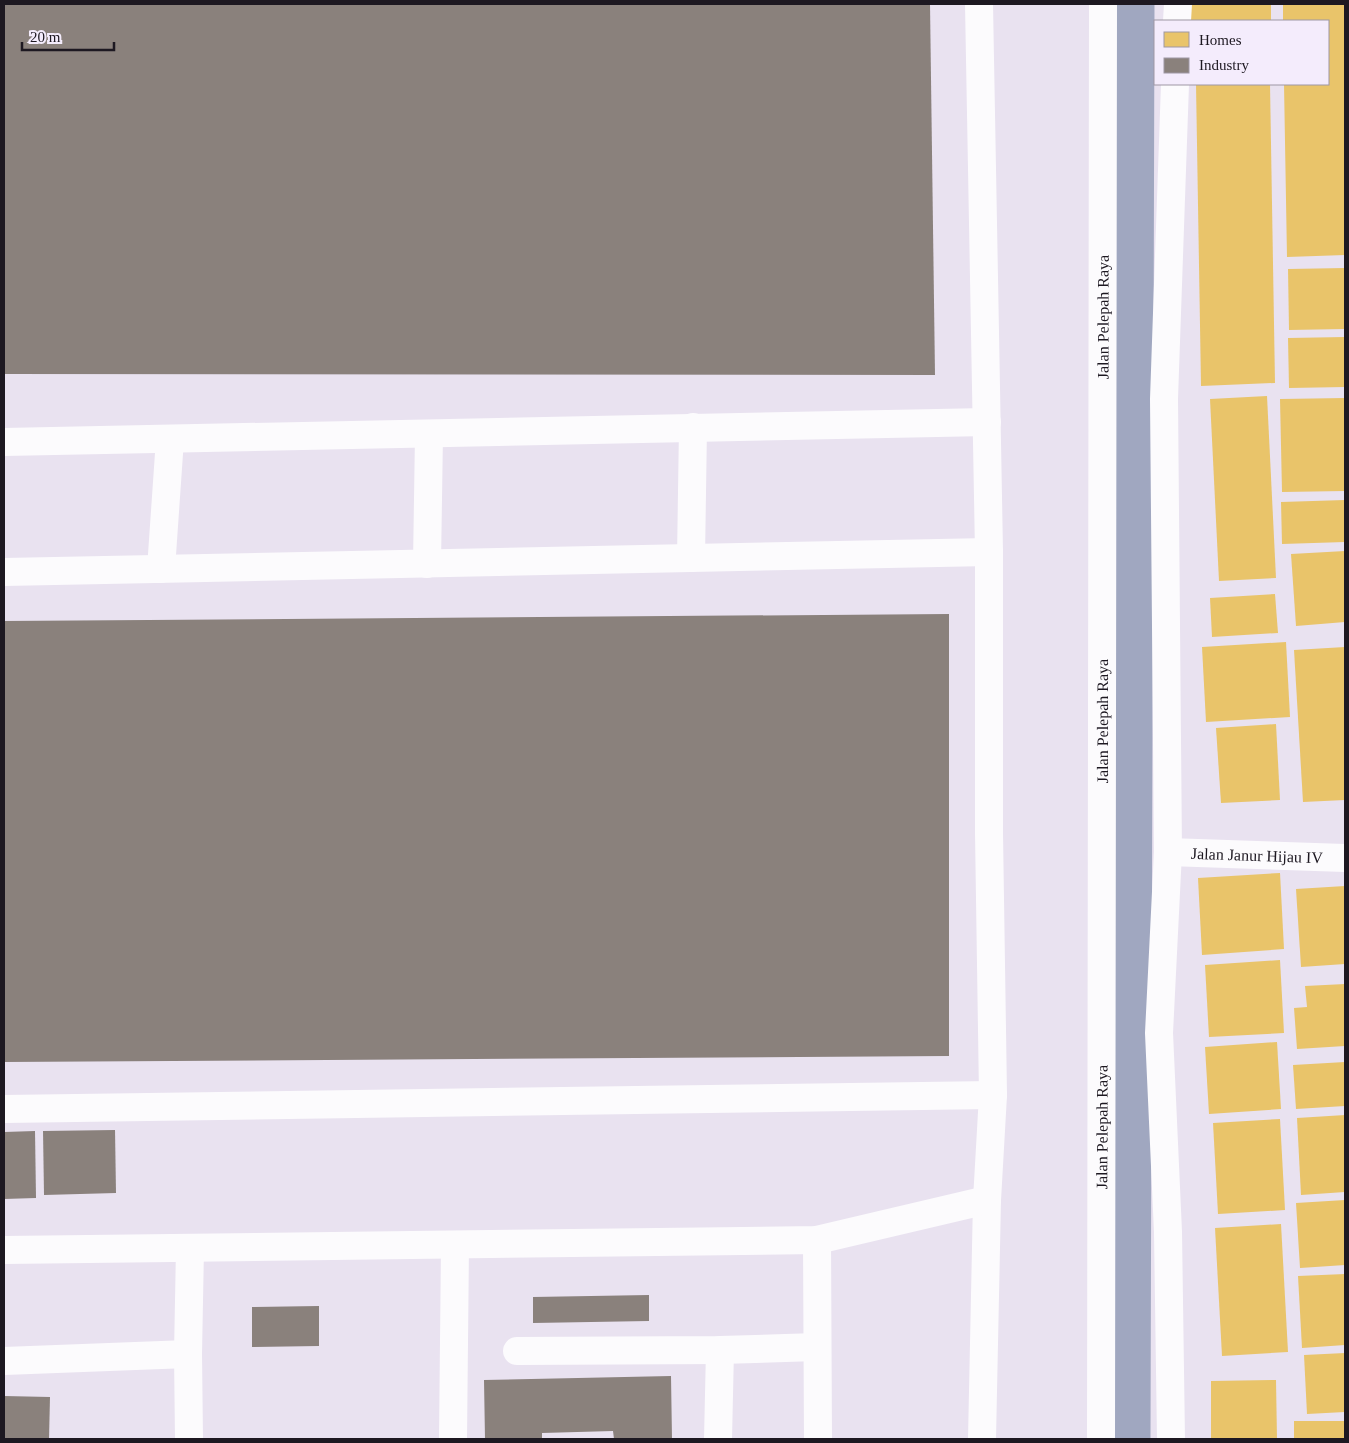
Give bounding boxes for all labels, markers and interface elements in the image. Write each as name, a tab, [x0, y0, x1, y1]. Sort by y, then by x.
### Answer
scale bar	[22, 20, 115, 52]
legend	[1154, 20, 1329, 85]
text: 20 m	[30, 29, 61, 45]
text: Homes	[1199, 32, 1242, 48]
text: Industry	[1199, 57, 1249, 73]
street label: Jalan Pelepah Raya	[1094, 255, 1112, 379]
street label: Jalan Pelepah Raya	[1093, 659, 1112, 783]
street label: Jalan Janur Hijau IV	[1191, 844, 1324, 866]
street label: Jalan Pelepah Raya	[1093, 1065, 1111, 1189]

